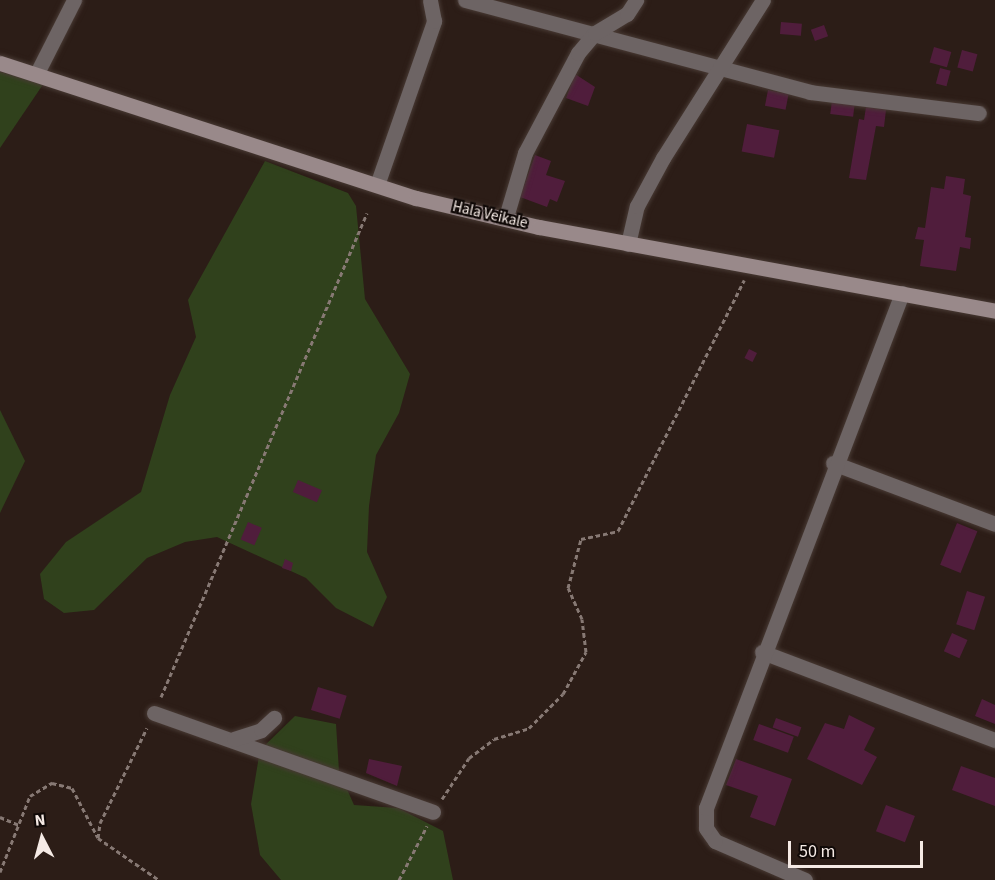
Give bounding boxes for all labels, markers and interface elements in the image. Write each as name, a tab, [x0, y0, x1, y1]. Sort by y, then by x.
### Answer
street label: Hala Veikale	[451, 198, 529, 232]
north arrow	[12, 808, 72, 868]
text: N	[34, 809, 47, 832]
scale bar	[791, 829, 926, 867]
text: 50 m	[799, 839, 835, 864]

